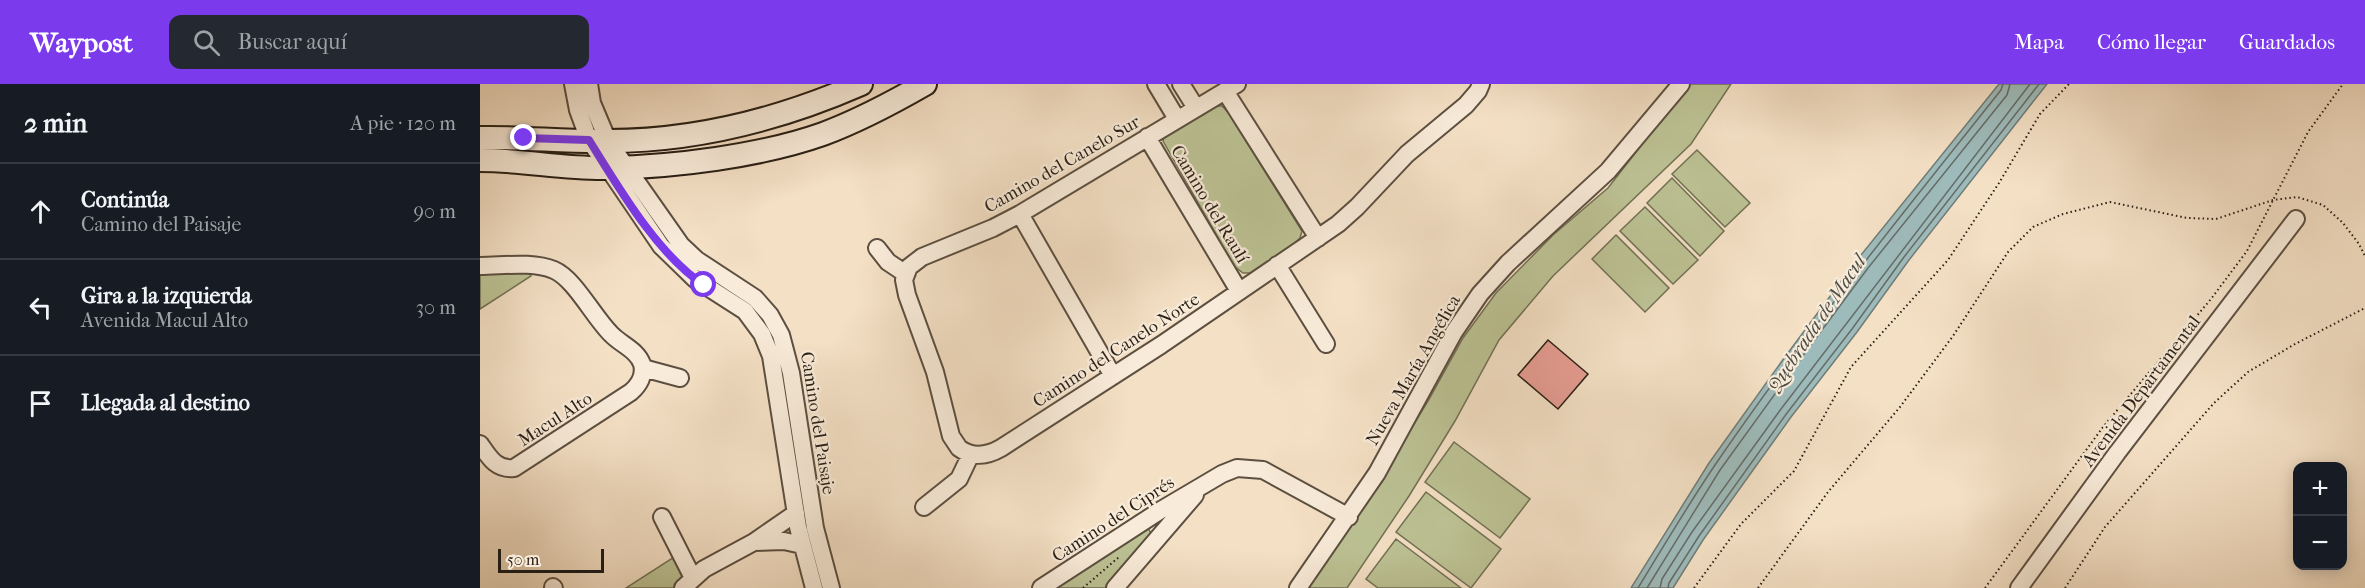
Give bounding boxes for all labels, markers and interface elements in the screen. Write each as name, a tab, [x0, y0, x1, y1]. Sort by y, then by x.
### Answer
search box	[169, 15, 589, 69]
text: Waypost	[30, 26, 133, 59]
icon: search	[190, 26, 223, 59]
text: Buscar aquí	[238, 29, 347, 55]
text: Mapa	[2014, 30, 2064, 54]
text: Cómo llegar	[2097, 30, 2206, 54]
text: Guardados	[2239, 30, 2335, 54]
text: 2 min	[24, 108, 87, 139]
street label: Camino del Canelo Sur	[981, 111, 1144, 218]
text: A pie · 120 m	[350, 112, 456, 135]
route end	[510, 124, 536, 150]
street label: Camino del Raulí	[1166, 142, 1253, 268]
text: Continúa	[81, 187, 169, 213]
icon: ahead	[24, 195, 57, 228]
text: 90 m	[414, 200, 456, 223]
text: Camino del Paisaje	[81, 213, 241, 236]
water label: Quebrada de Macul	[1762, 249, 1873, 397]
route start	[690, 271, 716, 297]
text: Gira a la izquierda	[81, 283, 252, 309]
street label: Camino del Canelo Norte	[1029, 289, 1204, 412]
icon: left	[24, 291, 57, 324]
street label: Nueva María Angélica	[1362, 291, 1465, 449]
text: 30 m	[416, 296, 456, 319]
text: Avenida Macul Alto	[81, 309, 248, 332]
street label: Avenida Departamental	[2077, 312, 2205, 472]
street label: Camino del Paisaje	[796, 350, 839, 496]
icon: arrive	[24, 387, 57, 420]
street label: Macul Alto	[514, 388, 596, 451]
text: Llegada al destino	[81, 390, 250, 416]
map controls	[2293, 462, 2347, 570]
button: +	[2293, 462, 2347, 516]
street label: Camino del Ciprés	[1048, 472, 1179, 567]
button: −	[2293, 516, 2347, 570]
scale bar	[498, 546, 604, 574]
text: 50 m	[507, 550, 539, 569]

